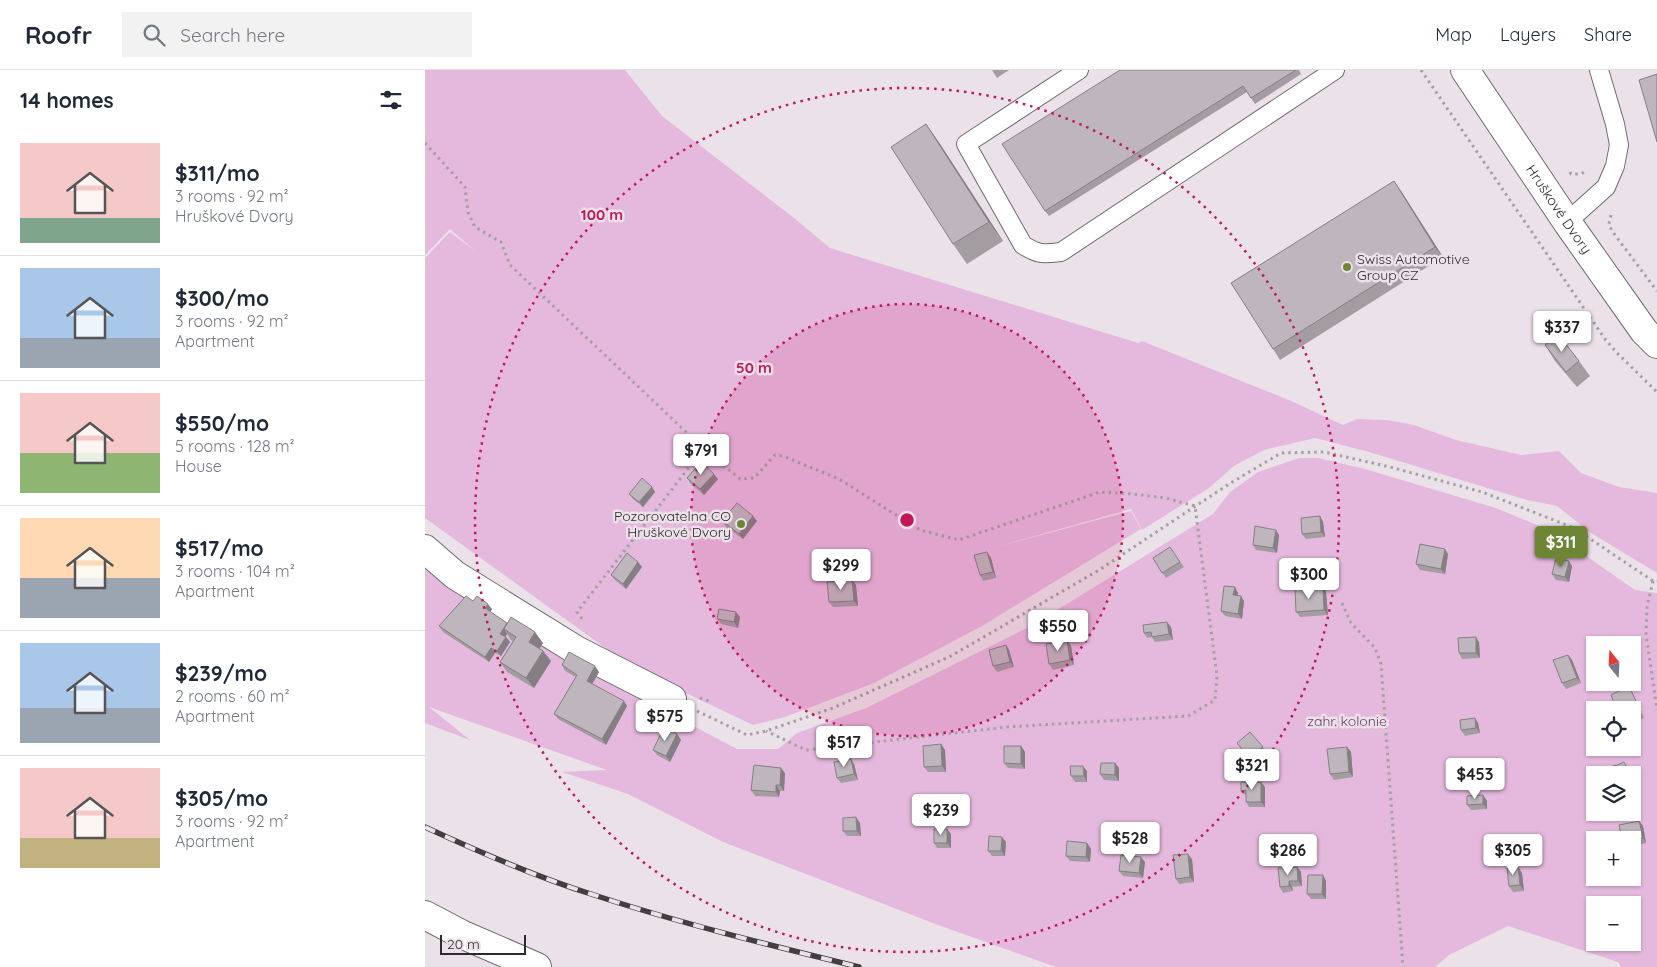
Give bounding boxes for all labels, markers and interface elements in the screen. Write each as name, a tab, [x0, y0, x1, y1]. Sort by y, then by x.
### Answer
search box	[122, 12, 472, 57]
text: Roofr	[25, 20, 92, 50]
icon: search	[140, 21, 168, 49]
text: Search here	[180, 23, 285, 47]
text: Map	[1435, 23, 1472, 46]
text: Layers	[1500, 23, 1556, 46]
text: Share	[1584, 23, 1632, 46]
icon: filters	[377, 86, 405, 114]
text: 14 homes	[20, 87, 114, 113]
text: $311/mo	[175, 160, 260, 186]
street label: Hruškové Dvory	[1522, 161, 1596, 257]
icon: home	[60, 163, 120, 223]
text: 3 rooms · 92 m²	[175, 186, 289, 206]
text: 100 m	[581, 205, 623, 224]
text: Hruškové Dvory	[175, 206, 294, 226]
place label: Swiss Automotive Group CZ	[1357, 250, 1470, 284]
marker: Swiss Automotive Group CZ	[1341, 261, 1353, 273]
text: $300/mo	[175, 285, 269, 311]
icon: home	[60, 288, 120, 348]
pin: $337	[1532, 310, 1592, 353]
text: 3 rooms · 92 m²	[175, 311, 289, 331]
text: $337	[1544, 317, 1580, 337]
text: Apartment	[175, 331, 255, 351]
text: 50 m	[736, 358, 772, 377]
text: $550/mo	[175, 410, 269, 436]
icon: home	[60, 413, 120, 473]
pin: $791	[671, 434, 731, 476]
text: 5 rooms · 128 m²	[175, 436, 295, 456]
text: $791	[684, 440, 718, 460]
text: House	[175, 456, 222, 476]
place label: Pozorovatelna CO Hruškové Dvory	[614, 507, 731, 541]
centre of rings	[898, 511, 916, 529]
marker: Pozorovatelna CO Hruškové Dvory	[735, 518, 747, 530]
pin: $311	[1531, 526, 1591, 568]
text: $311	[1546, 532, 1576, 552]
text: $517/mo	[175, 535, 264, 561]
icon: home	[60, 538, 120, 598]
pin: $299	[811, 548, 871, 591]
text: $299	[823, 555, 859, 575]
pin: $300	[1279, 558, 1339, 600]
text: 3 rooms · 104 m²	[175, 561, 295, 581]
text: $300	[1290, 564, 1328, 584]
text: Apartment	[175, 581, 255, 601]
pin: $550	[1028, 610, 1088, 652]
text: $550	[1039, 616, 1077, 636]
north arrow	[1586, 636, 1641, 691]
map controls	[1586, 636, 1641, 951]
text: $239/mo	[175, 660, 267, 686]
icon: home	[60, 663, 120, 723]
text: 2 rooms · 60 m²	[175, 686, 289, 706]
pin: $575	[635, 700, 695, 742]
button: locate	[1586, 701, 1641, 756]
text: Apartment	[175, 706, 255, 726]
text: $575	[647, 706, 683, 726]
park label: zahr. kolonie	[1307, 712, 1387, 730]
pin: $517	[814, 726, 874, 768]
text: $517	[827, 732, 861, 752]
pin: $321	[1222, 748, 1282, 791]
text: $321	[1235, 755, 1269, 775]
pin: $453	[1445, 758, 1505, 800]
text: $453	[1457, 764, 1493, 784]
button: layers	[1586, 766, 1641, 821]
text: $305/mo	[175, 785, 268, 811]
icon: home	[60, 788, 120, 848]
pin: $239	[911, 794, 971, 836]
text: $239	[923, 800, 959, 820]
text: 3 rooms · 92 m²	[175, 811, 289, 831]
pin: $528	[1100, 822, 1160, 864]
text: $528	[1112, 828, 1148, 848]
text: Apartment	[175, 831, 255, 851]
button: +	[1586, 831, 1641, 886]
pin: $286	[1258, 834, 1318, 876]
pin: $305	[1483, 834, 1543, 876]
text: $286	[1270, 840, 1306, 860]
text: $305	[1494, 840, 1532, 860]
button: −	[1586, 896, 1641, 951]
scale bar	[440, 932, 526, 955]
text: 20 m	[447, 935, 480, 953]

